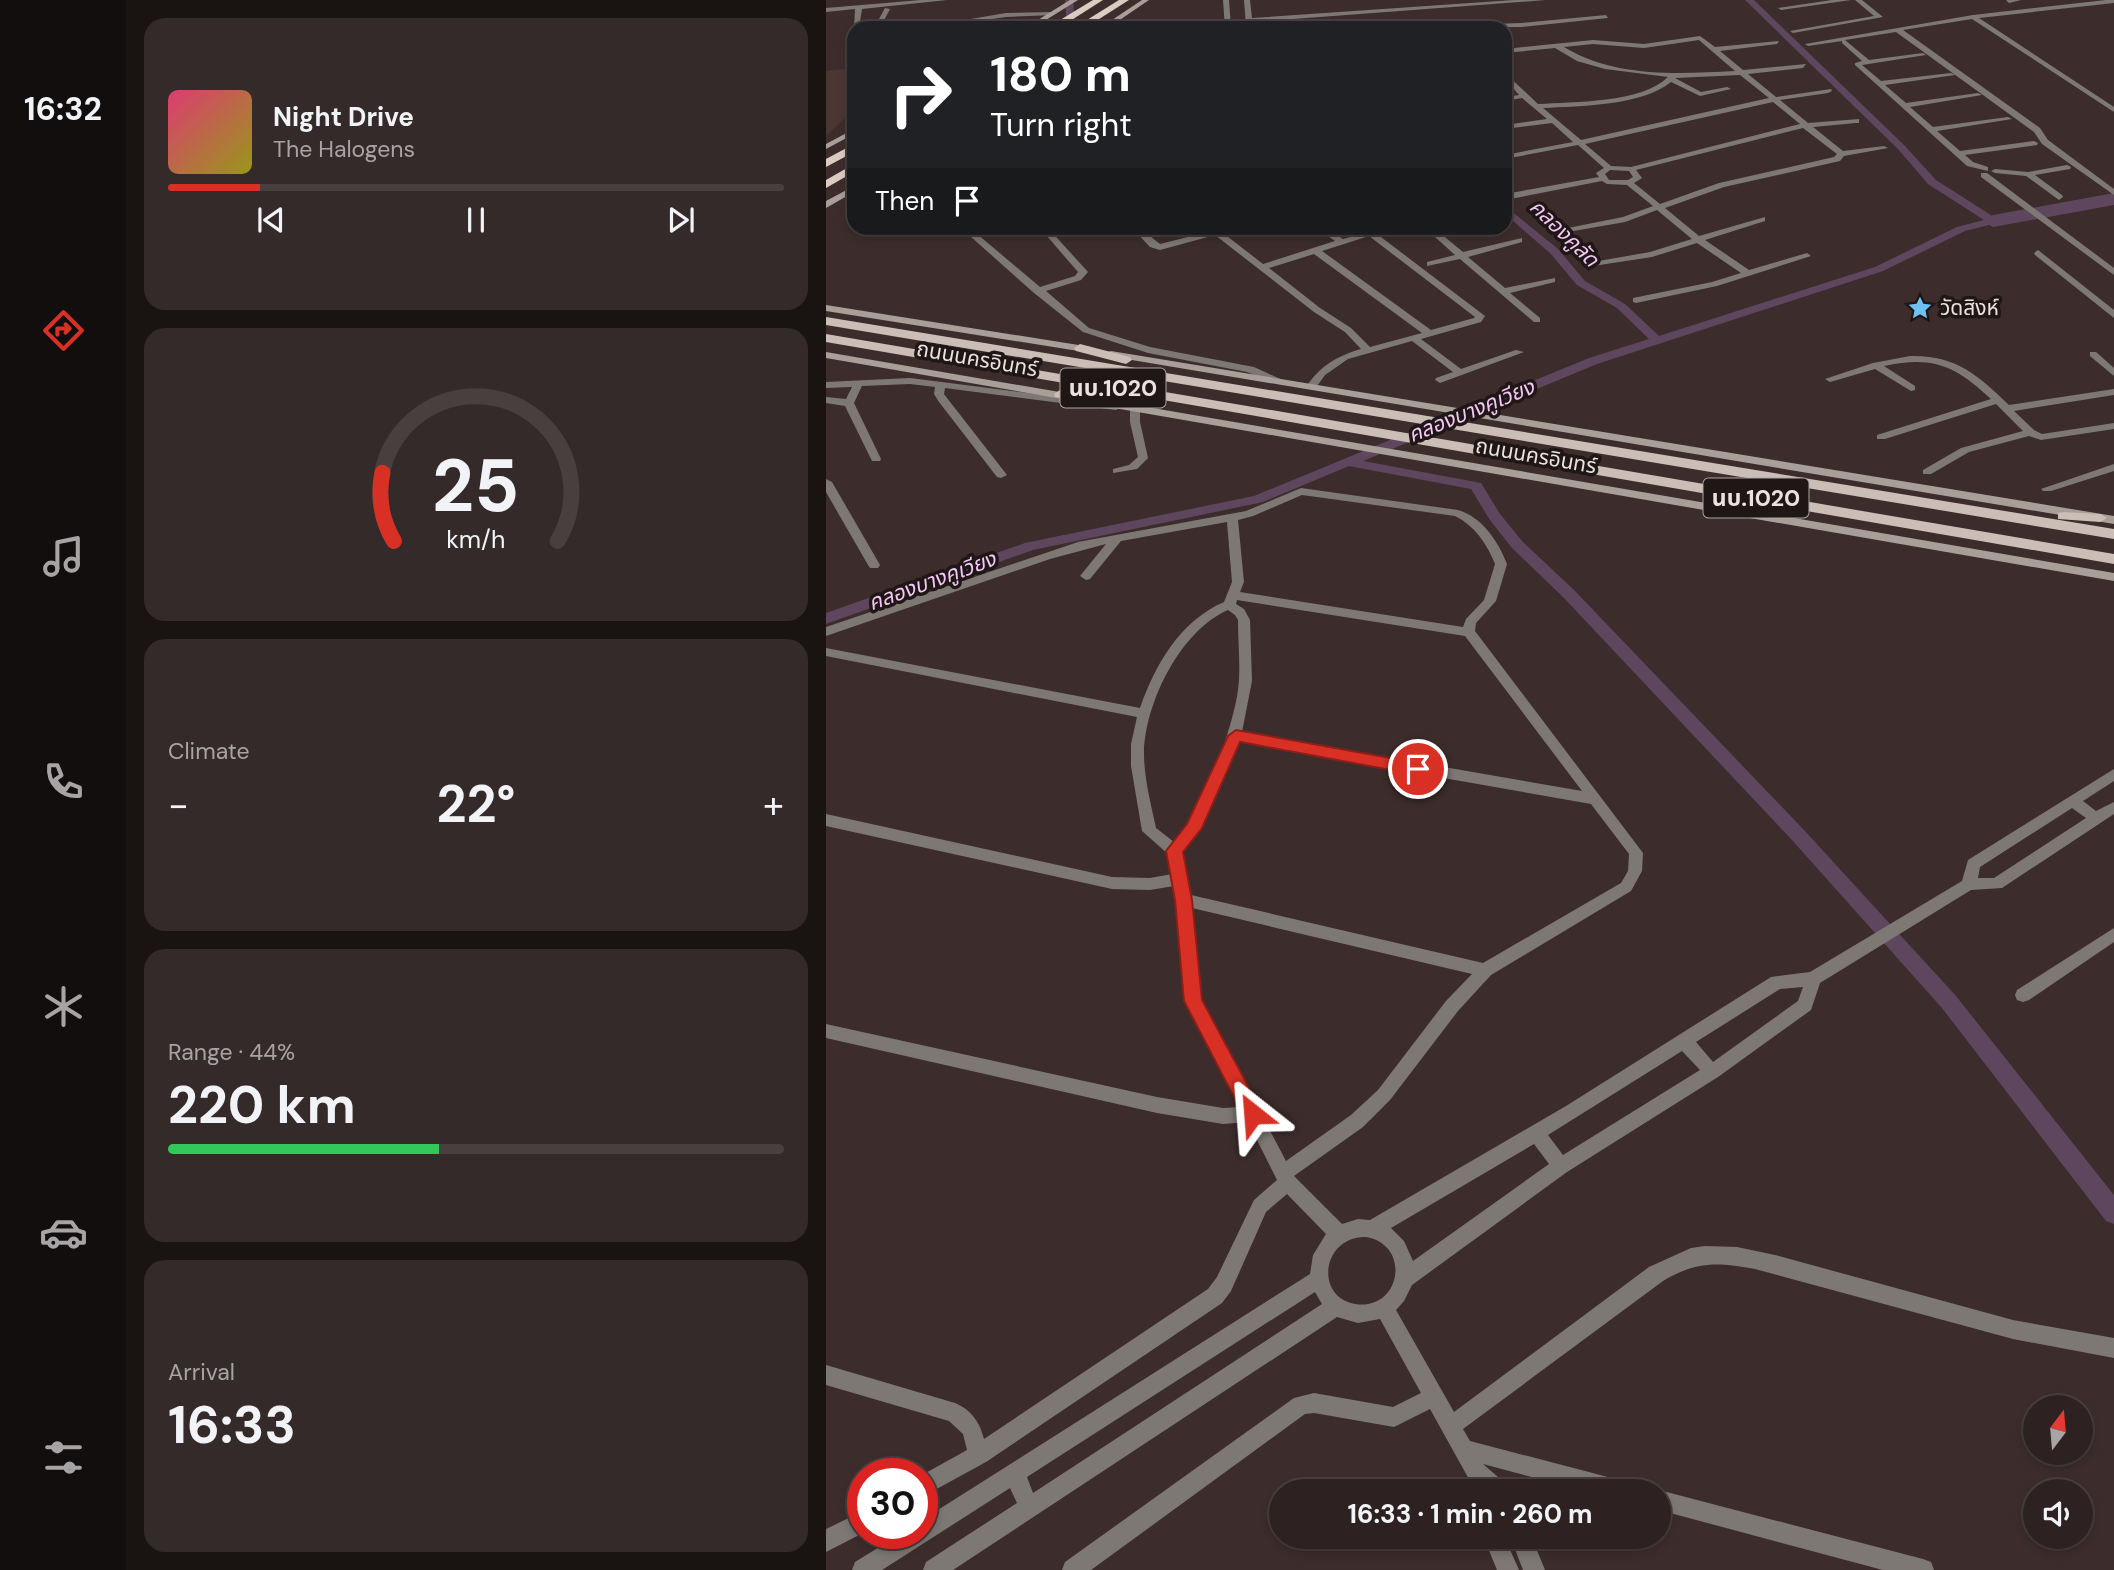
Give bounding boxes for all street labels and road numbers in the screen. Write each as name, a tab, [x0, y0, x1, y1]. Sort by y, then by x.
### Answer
street label: ถนนนครอินทร์	[914, 335, 1041, 384]
road number: นบ.1020	[1060, 368, 1166, 408]
street label: ถนนนครอินทร์	[1473, 432, 1600, 481]
road number: นบ.1020	[1704, 478, 1808, 518]

